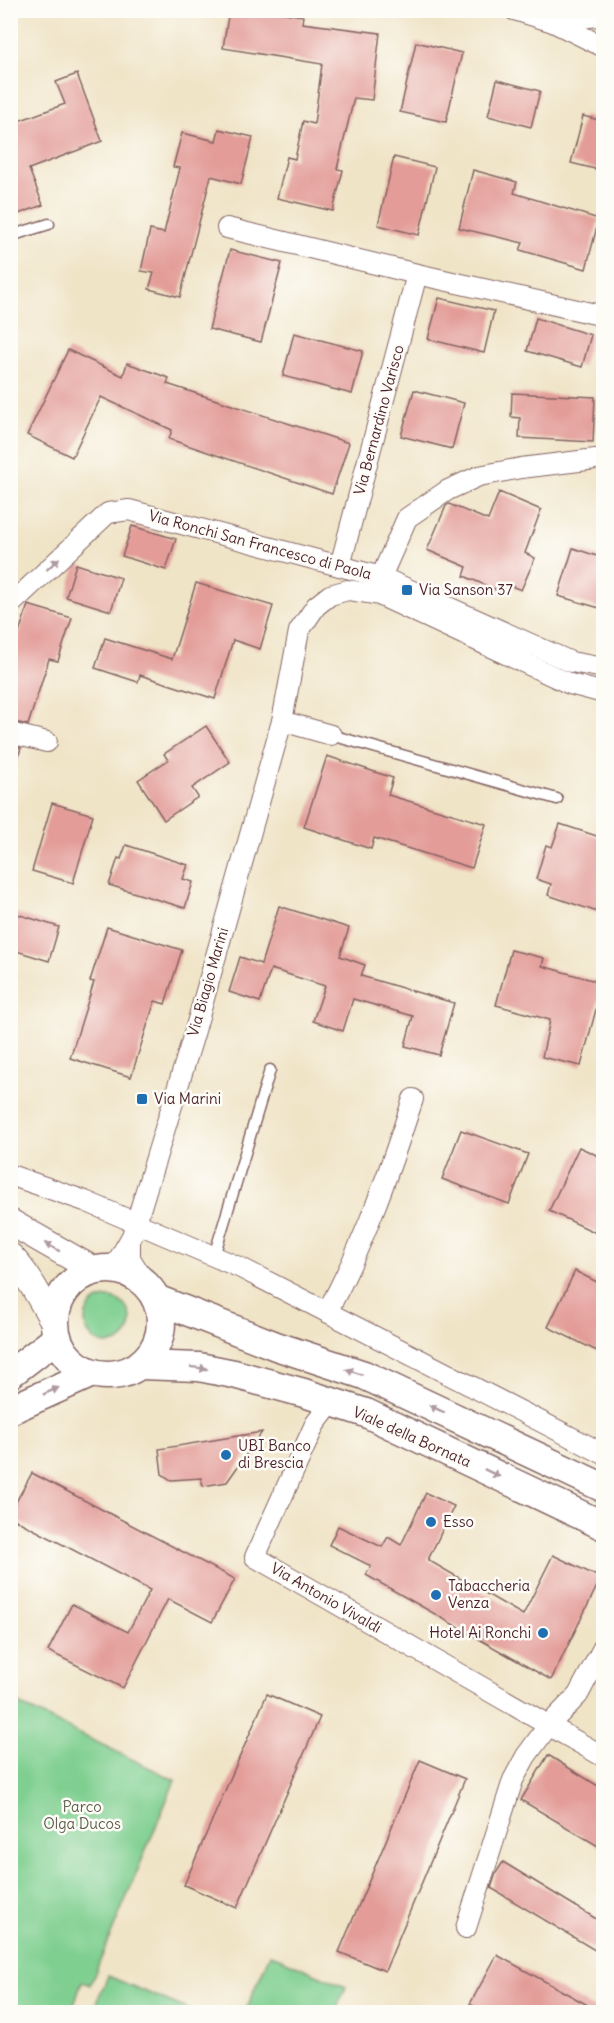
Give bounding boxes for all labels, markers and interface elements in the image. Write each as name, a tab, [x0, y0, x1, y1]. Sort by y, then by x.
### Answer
street label: Via Bernardino Varisco	[349, 343, 408, 497]
street label: Via Ronchi San Francesco di Paola	[147, 506, 374, 584]
one-way arrow	[46, 558, 60, 572]
place label: Via Sanson 37	[419, 580, 513, 599]
marker: Via Sanson 37	[400, 583, 414, 597]
street label: Via Biagio Marini	[183, 925, 232, 1039]
place label: Via Marini	[154, 1089, 221, 1108]
marker: Via Marini	[135, 1092, 149, 1106]
one-way arrow	[43, 1242, 60, 1252]
one-way arrow	[189, 1363, 208, 1373]
one-way arrow	[345, 1367, 363, 1376]
one-way arrow	[42, 1386, 60, 1396]
street label: Viale della Bornata	[350, 1402, 475, 1471]
one-way arrow	[428, 1405, 445, 1414]
place label: UBI Banco di Brescia	[238, 1436, 311, 1472]
marker: UBI Banco di Brescia	[219, 1448, 233, 1462]
one-way arrow	[484, 1469, 501, 1478]
place label: Esso	[443, 1512, 474, 1531]
marker: Esso	[424, 1515, 438, 1529]
street label: Via Antonio Vivaldi	[268, 1558, 385, 1637]
place label: Tabaccheria Venza	[448, 1576, 531, 1612]
marker: Tabaccheria Venza	[429, 1588, 443, 1602]
place label: Hotel Ai Ronchi	[429, 1623, 531, 1642]
marker: Hotel Ai Ronchi	[536, 1626, 550, 1640]
park label: Parco Olga Ducos	[43, 1797, 121, 1833]

